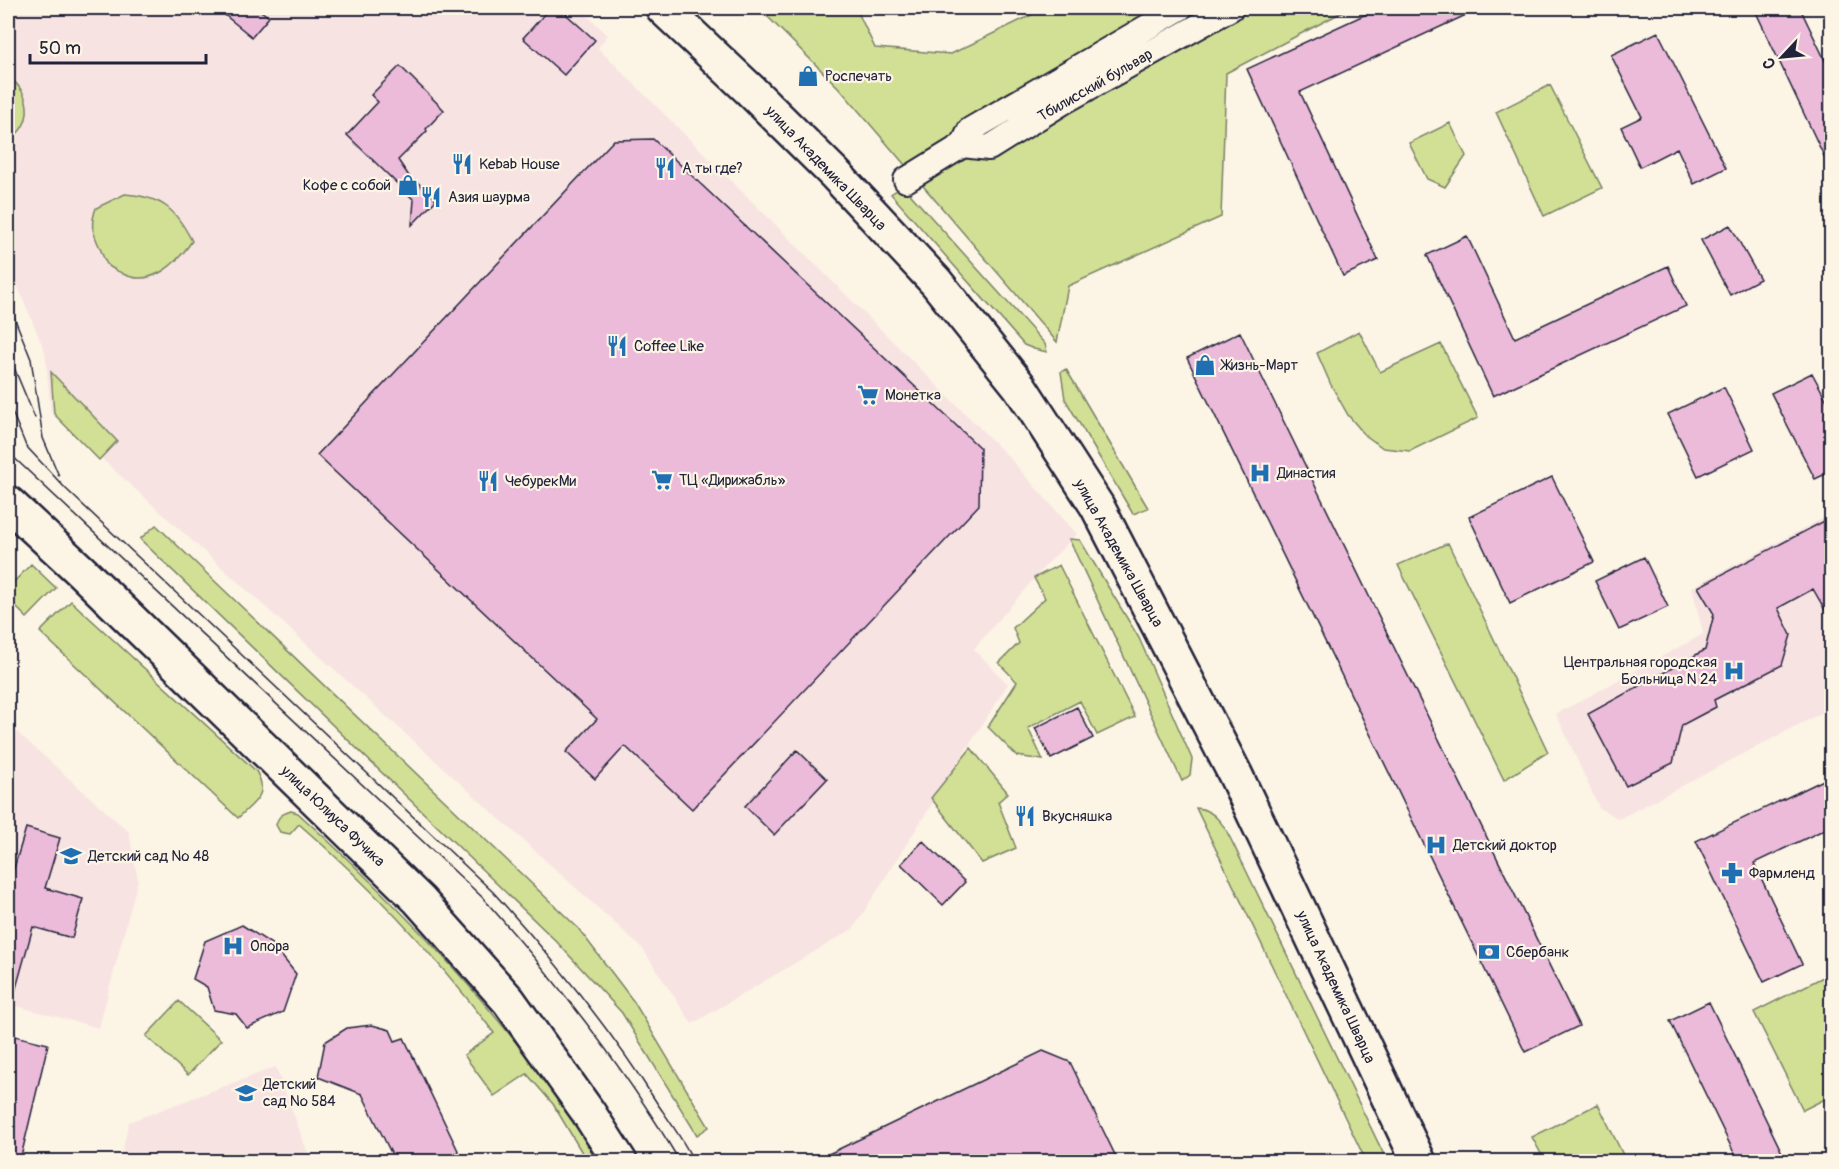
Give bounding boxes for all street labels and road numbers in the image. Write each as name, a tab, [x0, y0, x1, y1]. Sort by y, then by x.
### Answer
street label: Тбилисский бульвар	[1034, 45, 1156, 126]
street label: улица Академика Шварца	[760, 101, 890, 235]
street label: улица Академика Шварца	[1070, 475, 1167, 630]
street label: улица Юлиуса Фучика	[276, 761, 389, 871]
street label: улица Академика Шварца	[1291, 907, 1379, 1066]

